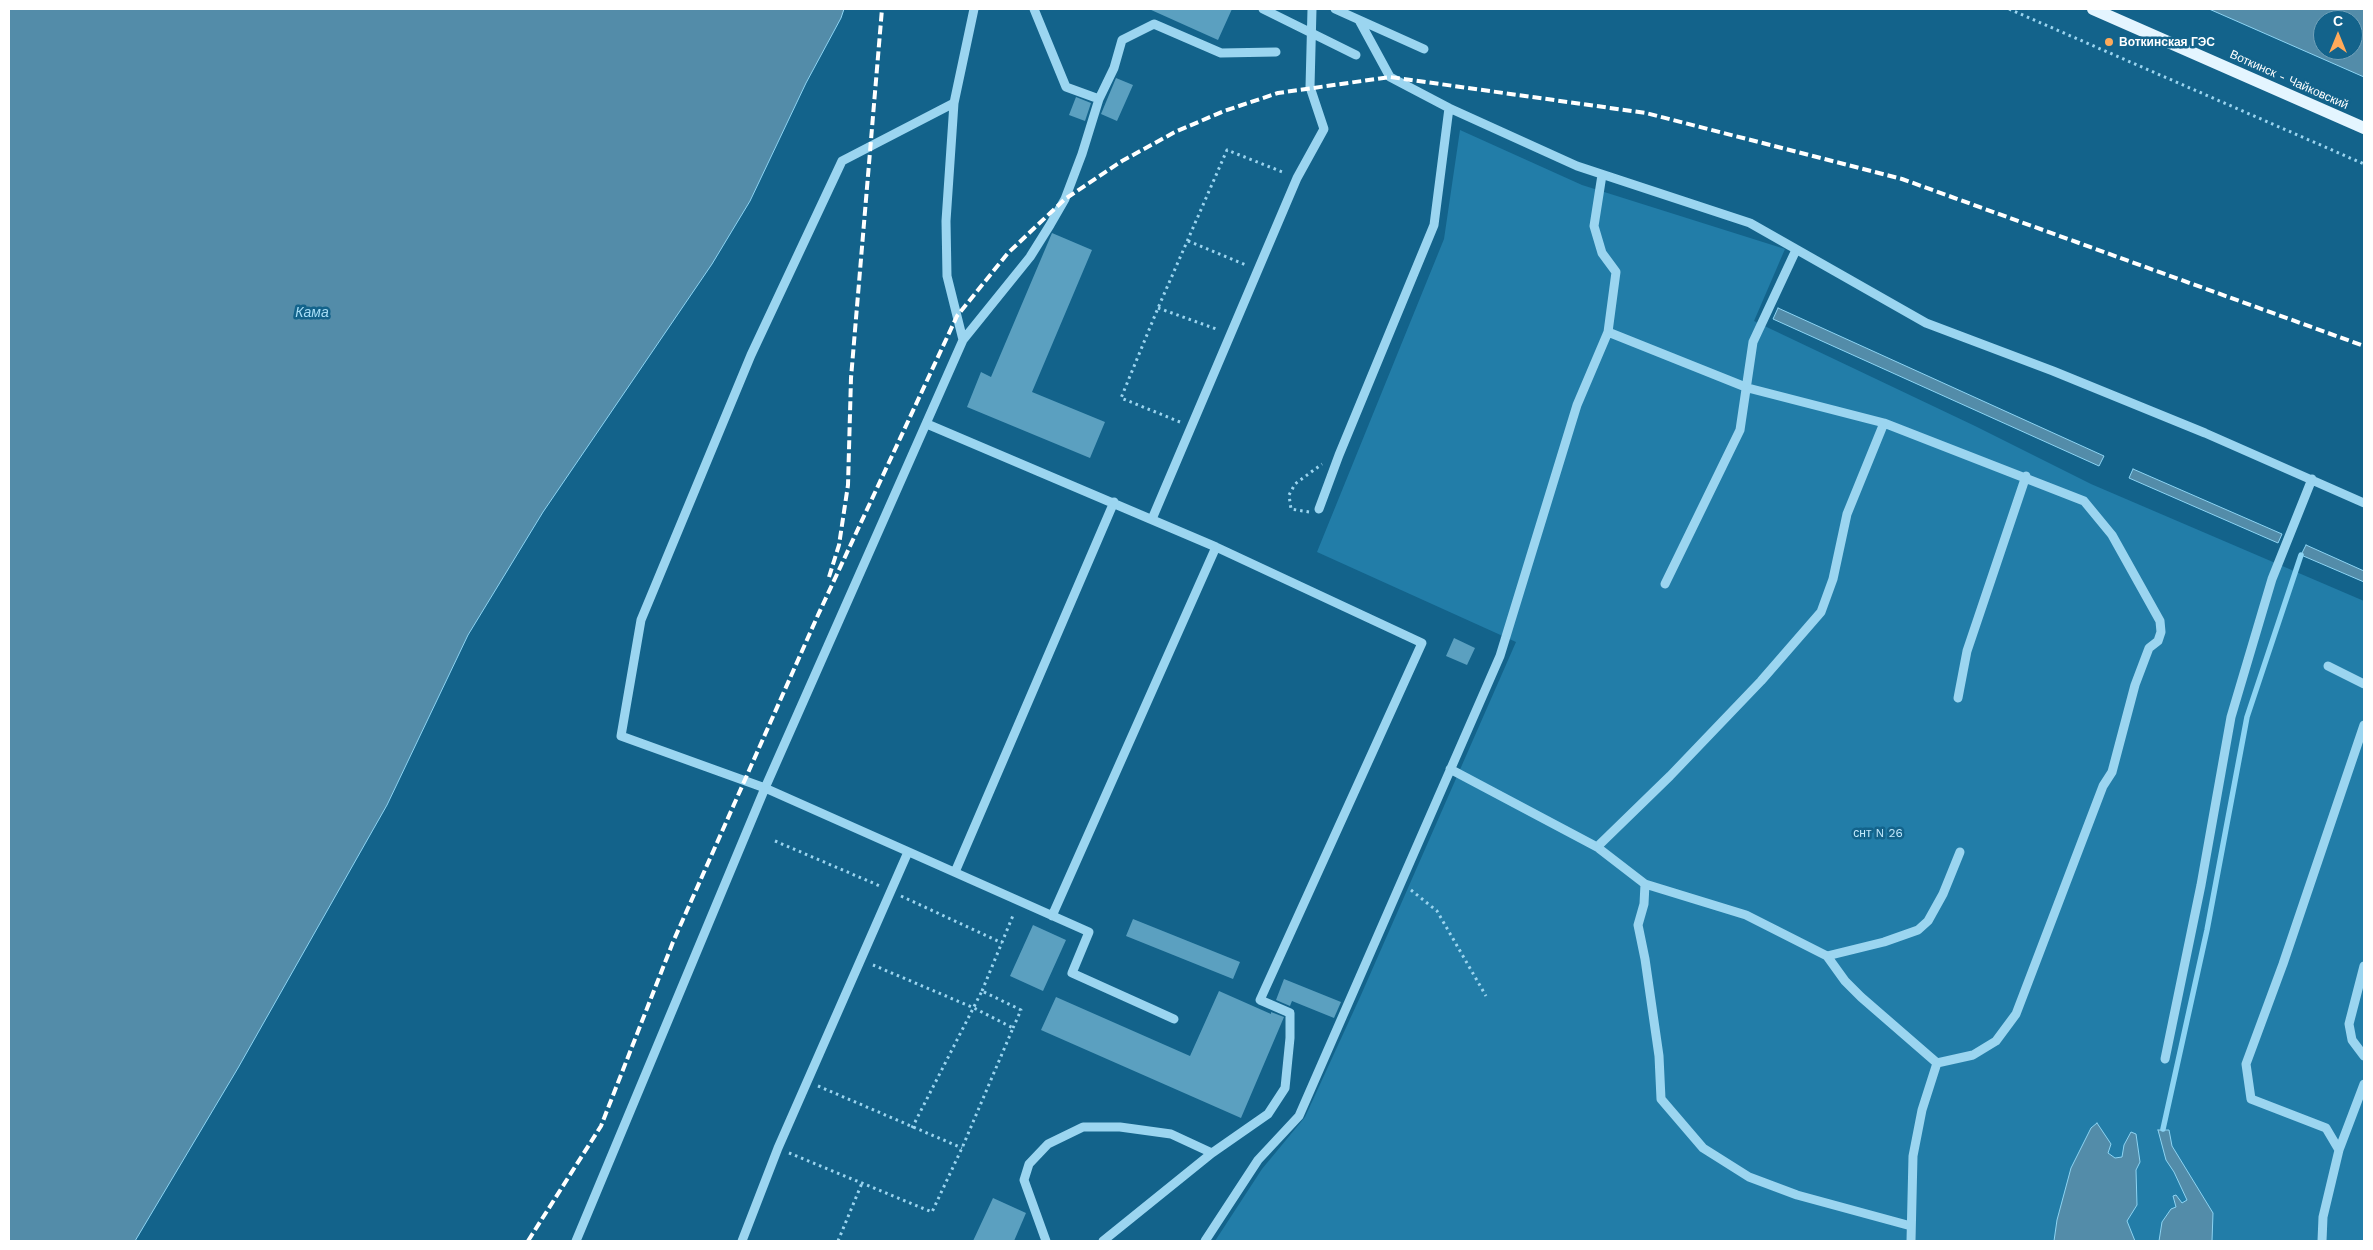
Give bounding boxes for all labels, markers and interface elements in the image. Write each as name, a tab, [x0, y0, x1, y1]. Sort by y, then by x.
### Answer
north arrow	[2313, 10, 2363, 60]
text: С	[2333, 13, 2343, 29]
place label: Воткинская ГЭС	[2119, 35, 2215, 49]
marker: Воткинская ГЭС	[2103, 36, 2115, 48]
street label: Воткинск - Чайковский	[2227, 47, 2351, 113]
water label: Кама	[295, 305, 329, 321]
park label: снт N 26	[1853, 826, 1903, 840]

